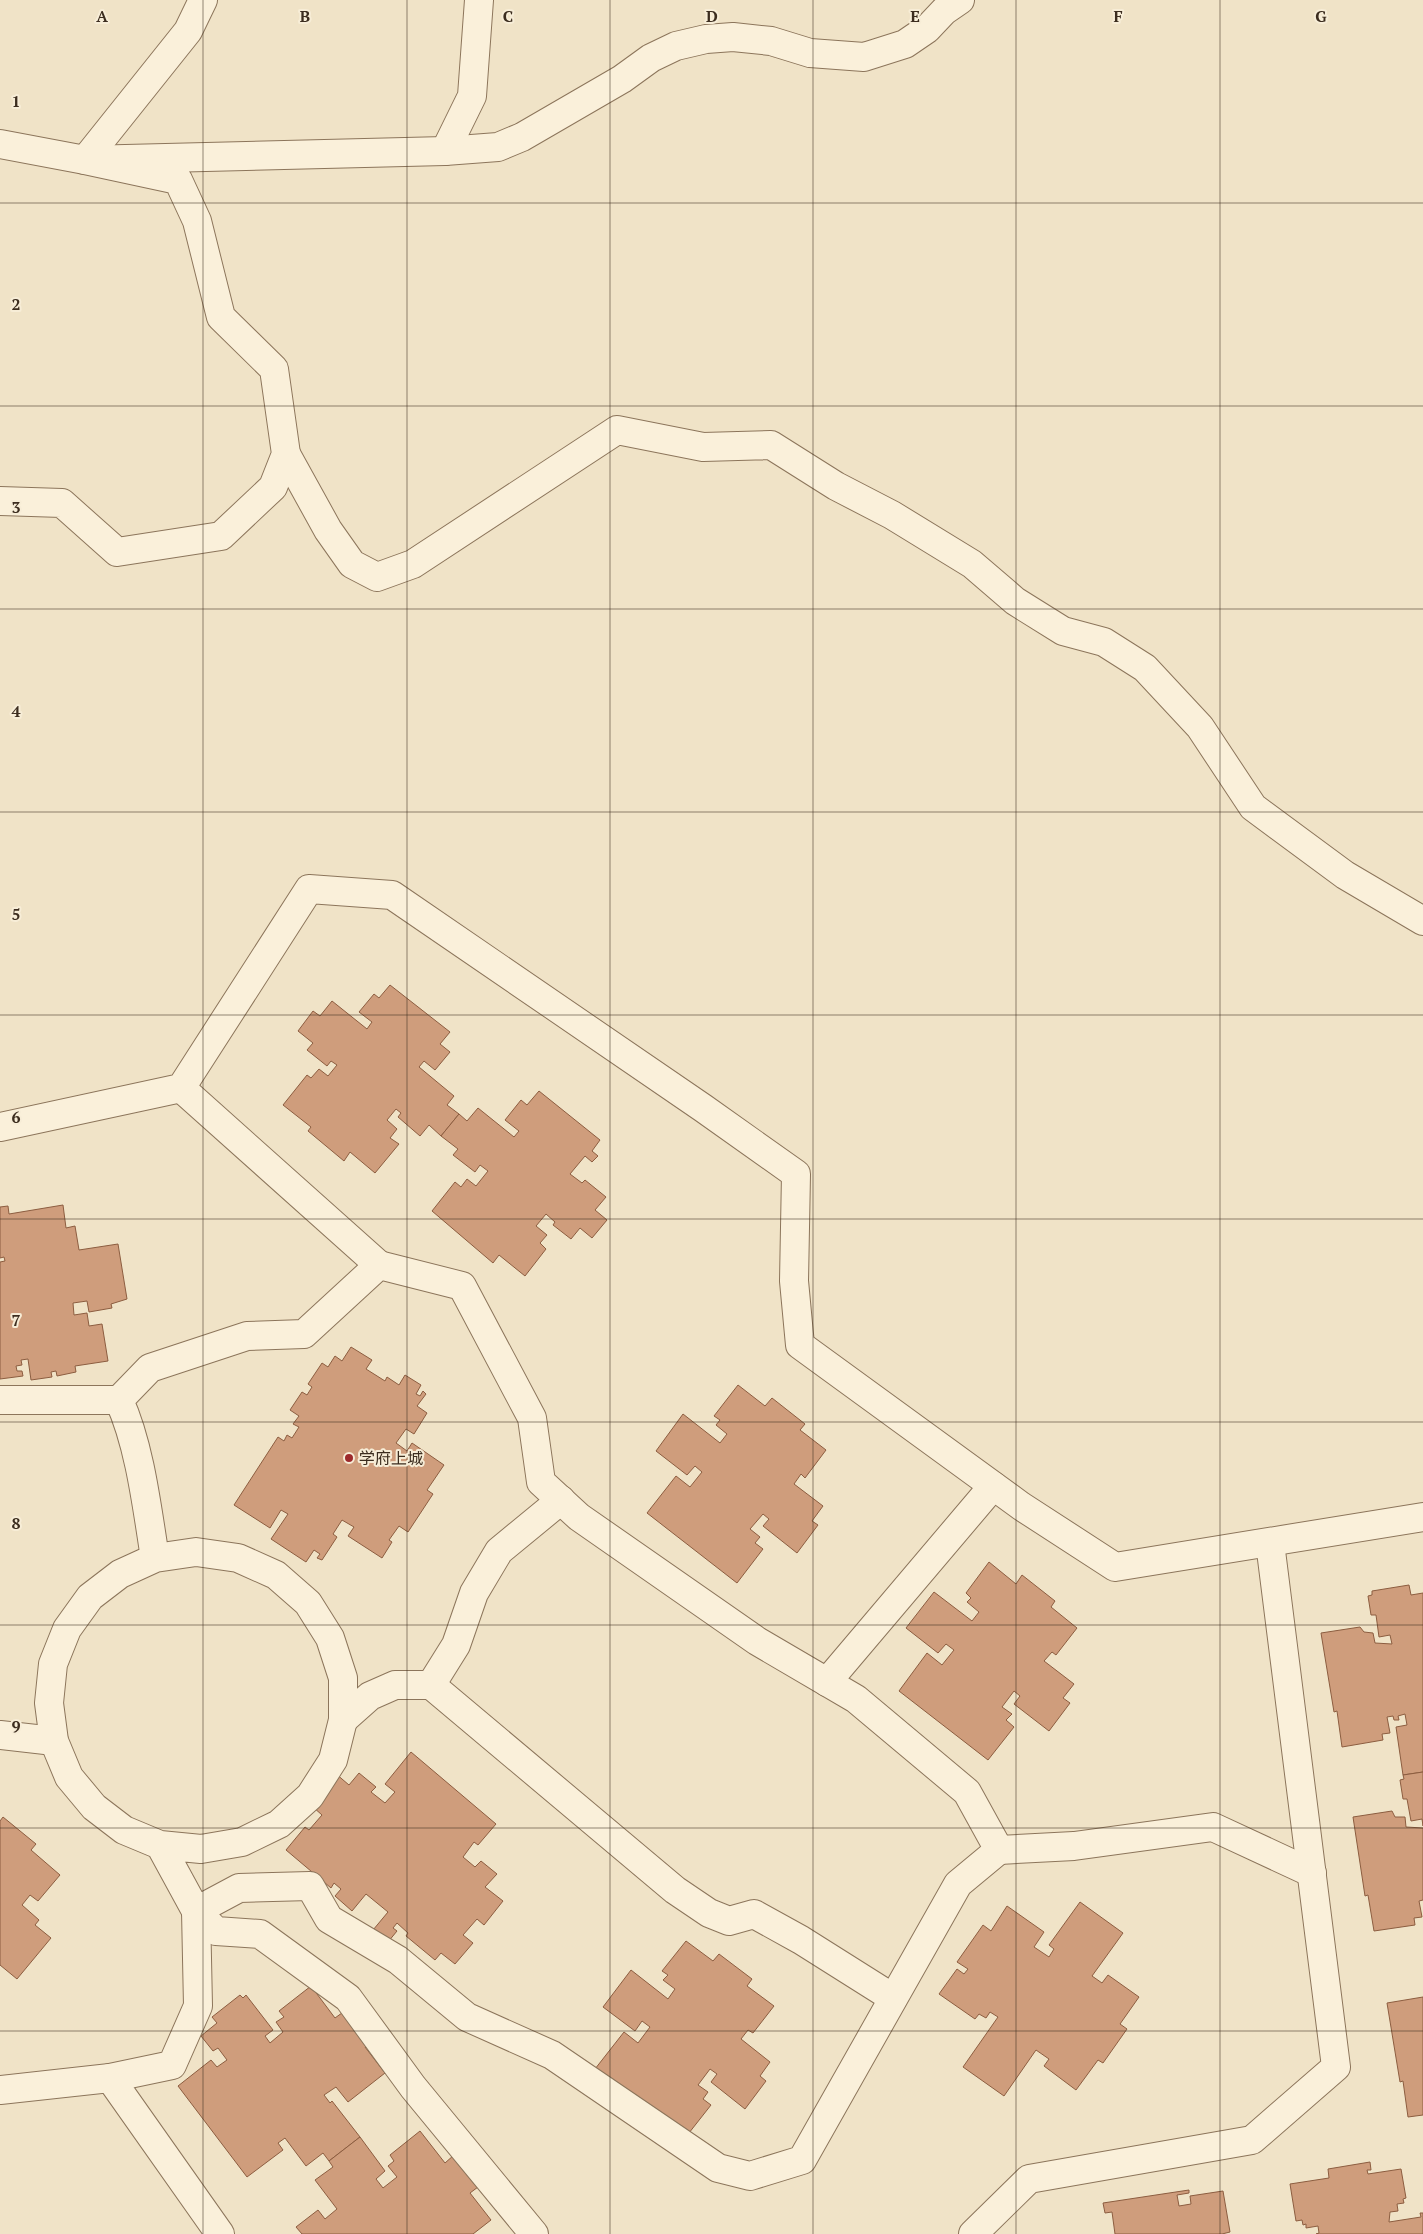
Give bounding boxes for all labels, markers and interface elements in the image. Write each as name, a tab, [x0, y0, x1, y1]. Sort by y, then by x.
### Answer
text: A	[96, 5, 108, 27]
text: B	[300, 5, 310, 27]
text: C	[503, 5, 513, 27]
text: D	[706, 5, 718, 27]
text: E	[910, 5, 920, 27]
text: F	[1113, 5, 1123, 27]
text: G	[1315, 5, 1327, 27]
text: 1	[11, 90, 21, 112]
text: 2	[11, 293, 21, 315]
text: 3	[11, 496, 21, 518]
text: 4	[11, 700, 21, 722]
text: 5	[11, 903, 21, 925]
text: 6	[11, 1106, 21, 1128]
text: 7	[11, 1309, 21, 1331]
place label: 学府上城	[359, 1447, 423, 1469]
marker: 学府上城	[343, 1452, 355, 1464]
text: 8	[11, 1512, 21, 1534]
text: 9	[11, 1715, 21, 1737]

